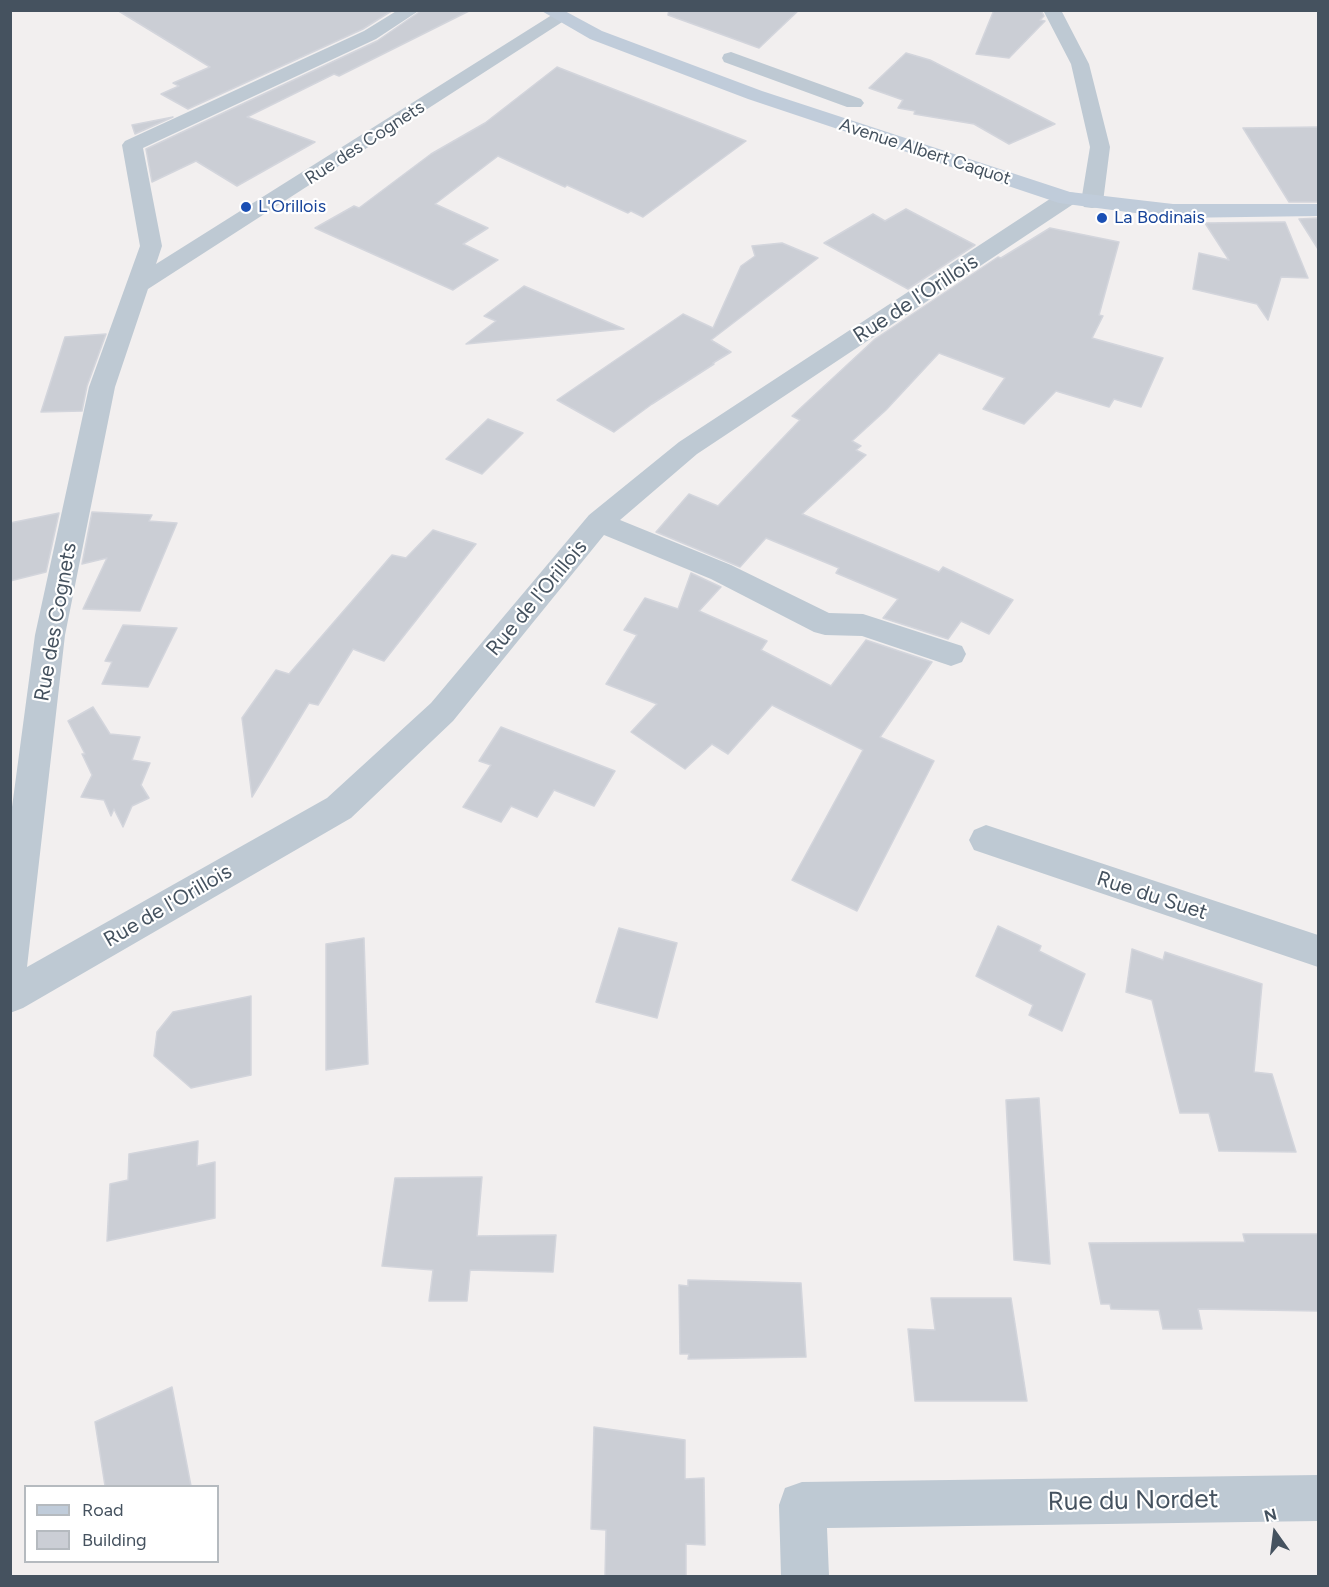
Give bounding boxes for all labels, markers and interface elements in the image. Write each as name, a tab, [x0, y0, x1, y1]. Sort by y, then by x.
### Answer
street label: Rue des Cognets	[301, 96, 429, 190]
street label: Avenue Albert Caquot	[837, 114, 1013, 190]
place label: L'Orillois	[258, 196, 326, 218]
marker: L'Orillois	[239, 200, 253, 214]
place label: La Bodinais	[1114, 207, 1205, 229]
marker: La Bodinais	[1095, 211, 1109, 225]
street label: Rue de l'Orillois	[849, 249, 983, 349]
street label: Rue de l'Orillois	[481, 535, 593, 661]
street label: Rue des Cognets	[30, 541, 82, 703]
street label: Rue de l'Orillois	[100, 859, 236, 953]
street label: Rue du Suet	[1094, 866, 1210, 926]
street label: Rue du Nordet	[1047, 1484, 1219, 1518]
legend	[24, 1485, 219, 1563]
text: Road	[82, 1499, 123, 1521]
north arrow	[1245, 1503, 1305, 1563]
text: N	[1262, 1504, 1279, 1526]
text: Building	[82, 1529, 147, 1551]

